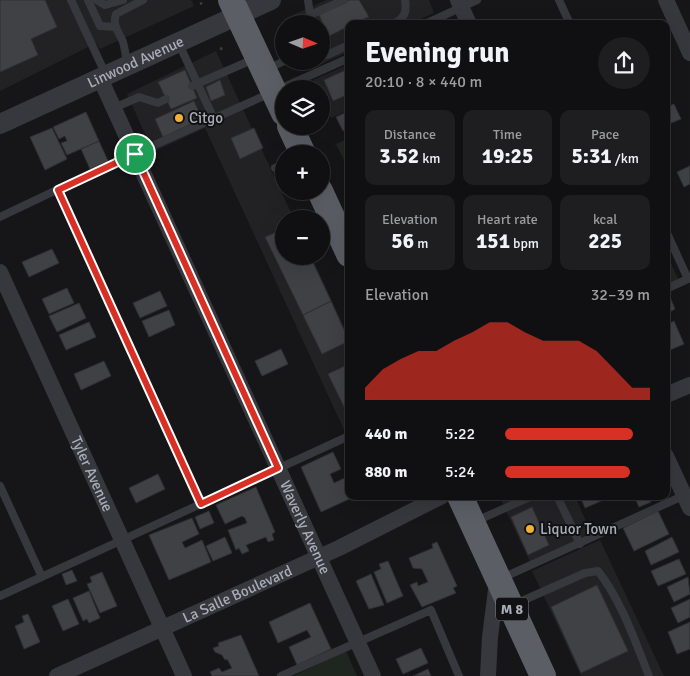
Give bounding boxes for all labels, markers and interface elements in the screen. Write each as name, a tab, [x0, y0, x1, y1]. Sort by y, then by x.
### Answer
north arrow	[275, 15, 330, 70]
map controls	[275, 15, 330, 265]
street label: Linwood Avenue	[84, 32, 187, 92]
text: Evening run	[365, 36, 510, 70]
button: share	[598, 37, 650, 89]
text: 20:10 · 8 × 440 m	[365, 72, 482, 92]
button: layers	[275, 80, 330, 135]
place label: Citgo	[189, 109, 223, 127]
marker: Citgo	[173, 112, 185, 124]
text: Distance	[384, 126, 436, 143]
text: Time	[493, 126, 522, 143]
text: Pace	[591, 126, 619, 143]
pin	[114, 133, 156, 175]
icon: arrive	[121, 140, 149, 168]
text: 3.52	[379, 143, 419, 169]
text: 19:25	[482, 143, 533, 169]
text: 5:31	[571, 143, 612, 169]
button: +	[275, 145, 330, 200]
text: km	[419, 150, 440, 167]
text: /km	[612, 150, 639, 167]
button: −	[275, 210, 330, 265]
text: Elevation	[382, 211, 438, 228]
text: Heart rate	[477, 211, 538, 228]
text: kcal	[593, 211, 617, 228]
text: 56	[391, 228, 414, 254]
text: 151	[476, 228, 510, 254]
text: 225	[588, 228, 622, 254]
text: m	[414, 235, 428, 252]
text: bpm	[510, 235, 539, 252]
text: Elevation	[365, 285, 429, 305]
text: 32–39 m	[591, 285, 650, 305]
text: 440 m	[365, 424, 407, 444]
text: 5:22	[445, 424, 475, 444]
street label: Tyler Avenue	[67, 433, 117, 515]
text: 880 m	[365, 462, 407, 482]
text: 5:24	[445, 462, 475, 482]
street label: Waverly Avenue	[276, 478, 334, 577]
place label: Liquor Town	[540, 520, 617, 538]
marker: Liquor Town	[524, 523, 536, 535]
street label: La Salle Boulevard	[180, 561, 295, 627]
road number: M 8	[496, 598, 528, 620]

